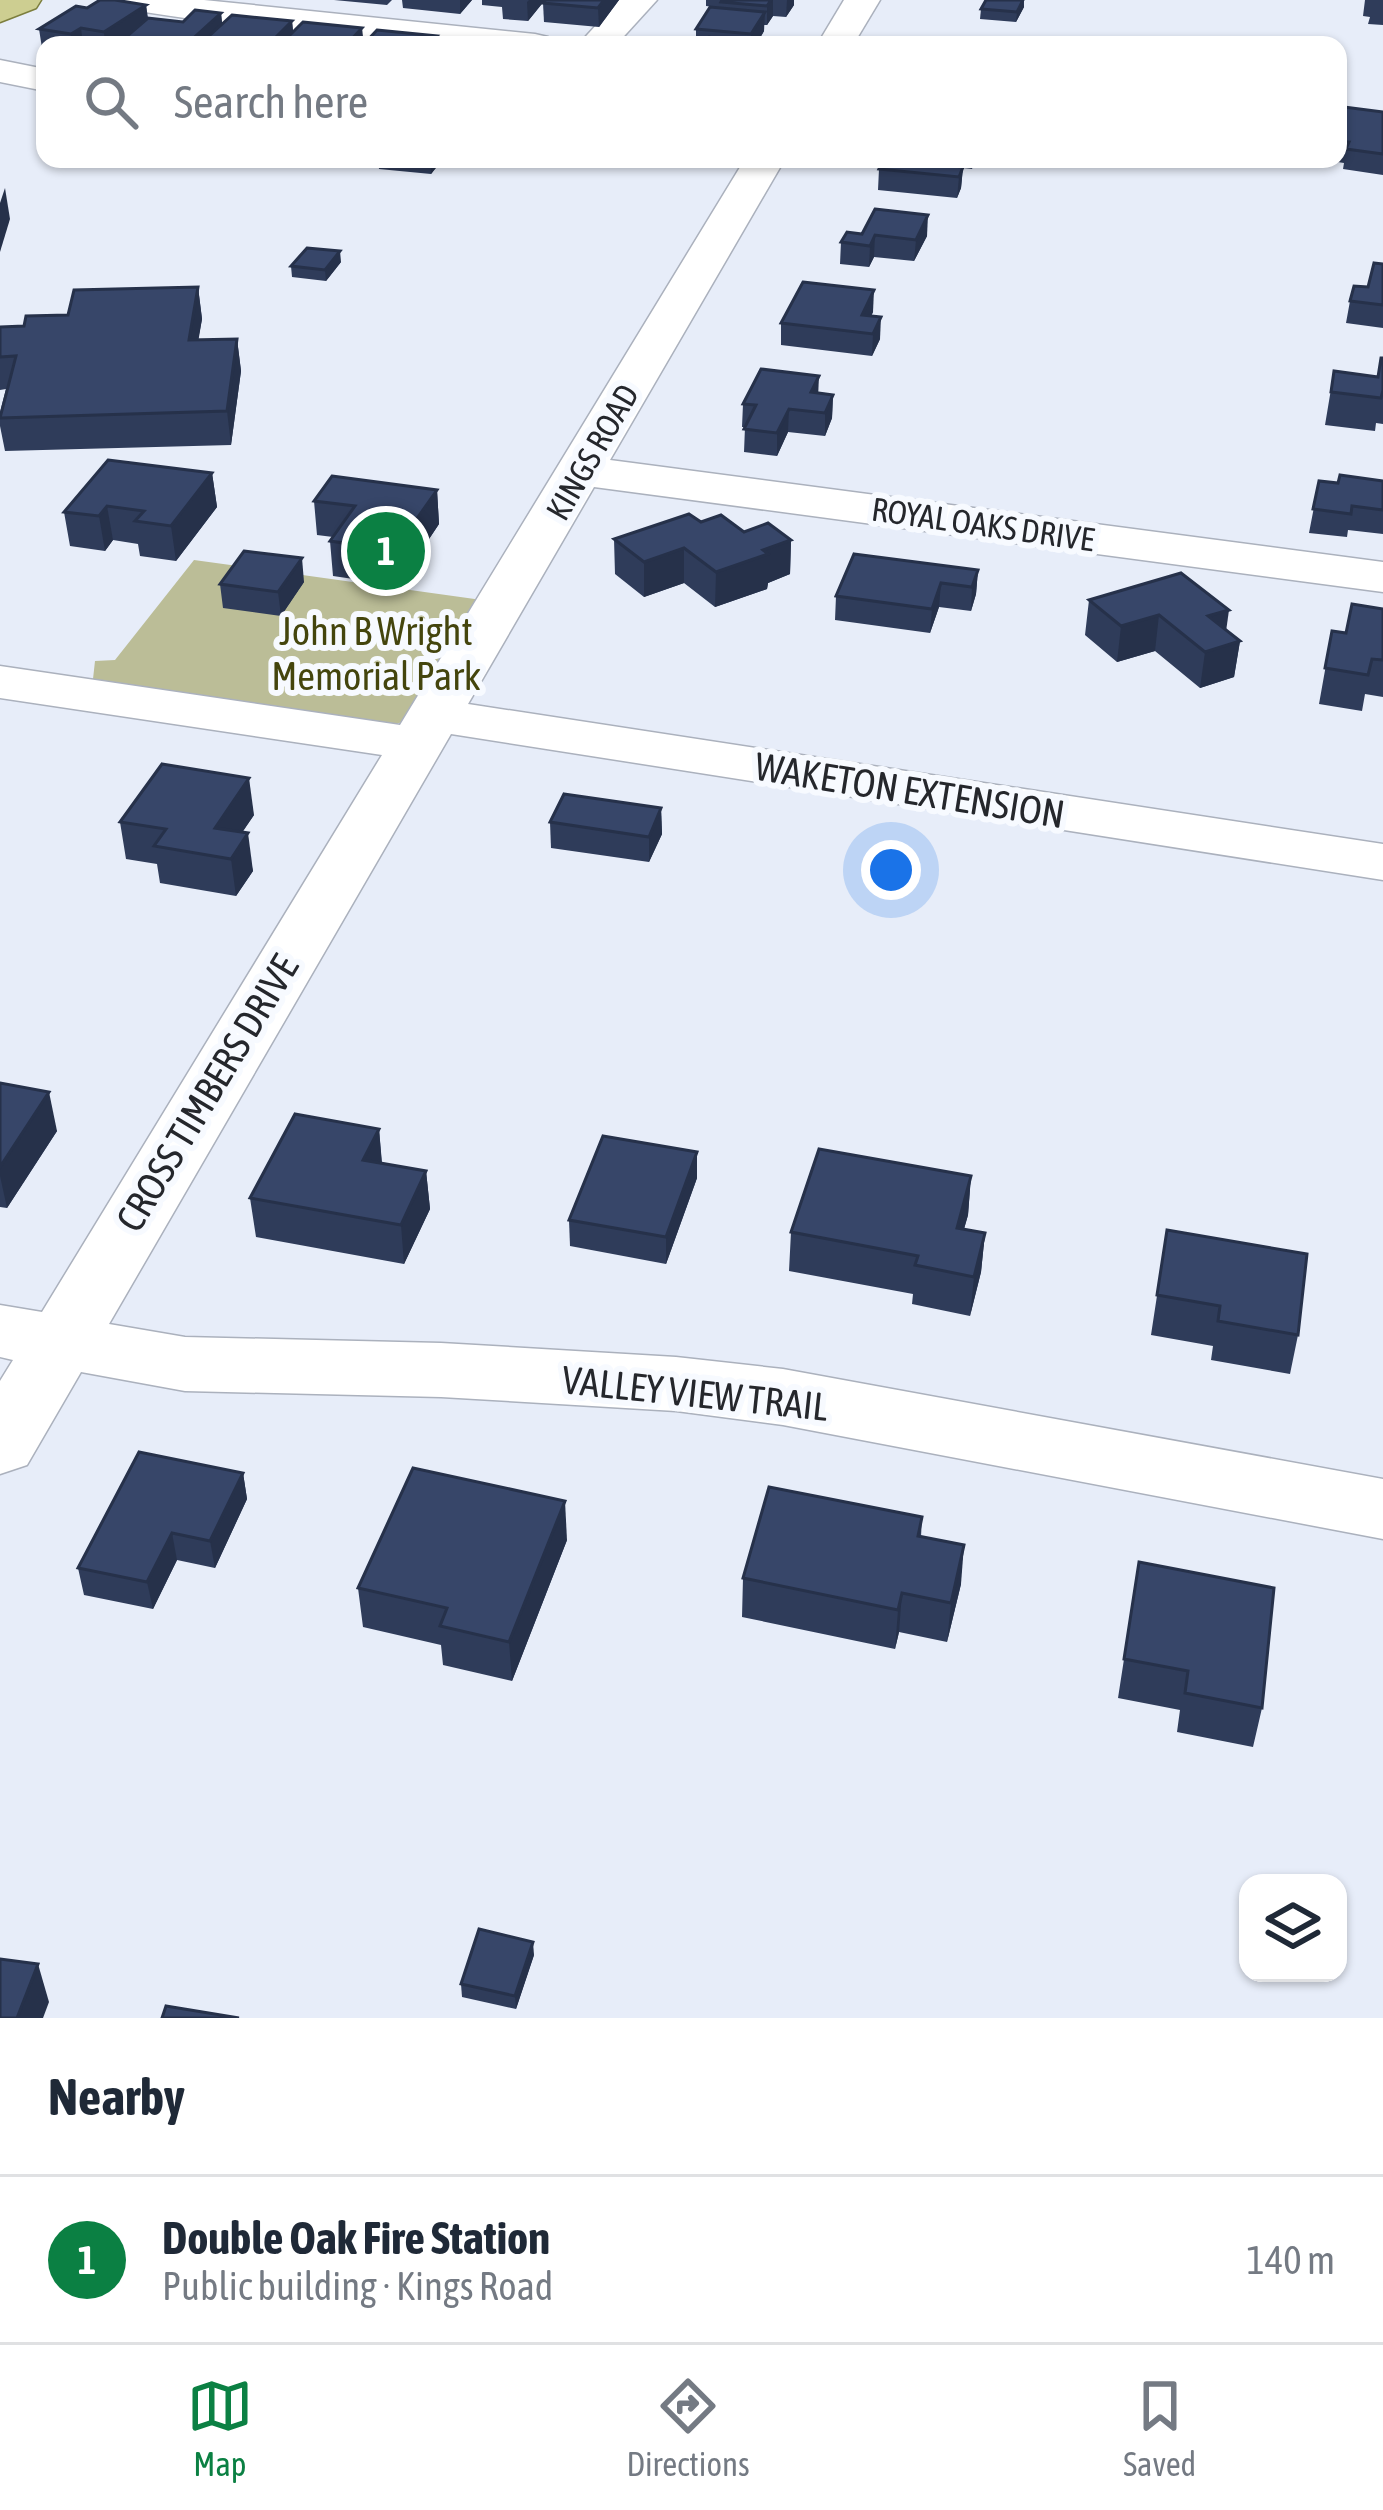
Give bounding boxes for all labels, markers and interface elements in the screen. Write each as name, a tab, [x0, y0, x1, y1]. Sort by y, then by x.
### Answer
search box	[36, 36, 1347, 168]
icon: search	[78, 69, 144, 135]
text: Search here	[174, 76, 368, 128]
street label: KINGS ROAD	[538, 378, 646, 526]
street label: ROYAL OAKS DRIVE	[869, 490, 1097, 558]
pin: 1	[347, 506, 425, 596]
park label: John B Wright Memorial Park	[271, 609, 481, 698]
street label: WAKETON EXTENSION	[752, 744, 1068, 836]
your location	[861, 840, 921, 900]
street label: CROSS TIMBERS DRIVE	[107, 947, 307, 1239]
street label: VALLEY VIEW TRAIL	[560, 1357, 830, 1429]
map controls	[1239, 1874, 1347, 1982]
button: layers	[1239, 1874, 1347, 1982]
text: Nearby	[48, 2067, 185, 2126]
text: Double Oak Fire Station	[162, 2212, 550, 2264]
text: 1	[78, 2238, 96, 2282]
text: 140 m	[1247, 2238, 1335, 2282]
text: Public building · Kings Road	[162, 2264, 553, 2308]
tab: Map	[187, 2373, 253, 2483]
tab: Directions	[626, 2373, 750, 2483]
tab: Saved	[1123, 2373, 1196, 2483]

